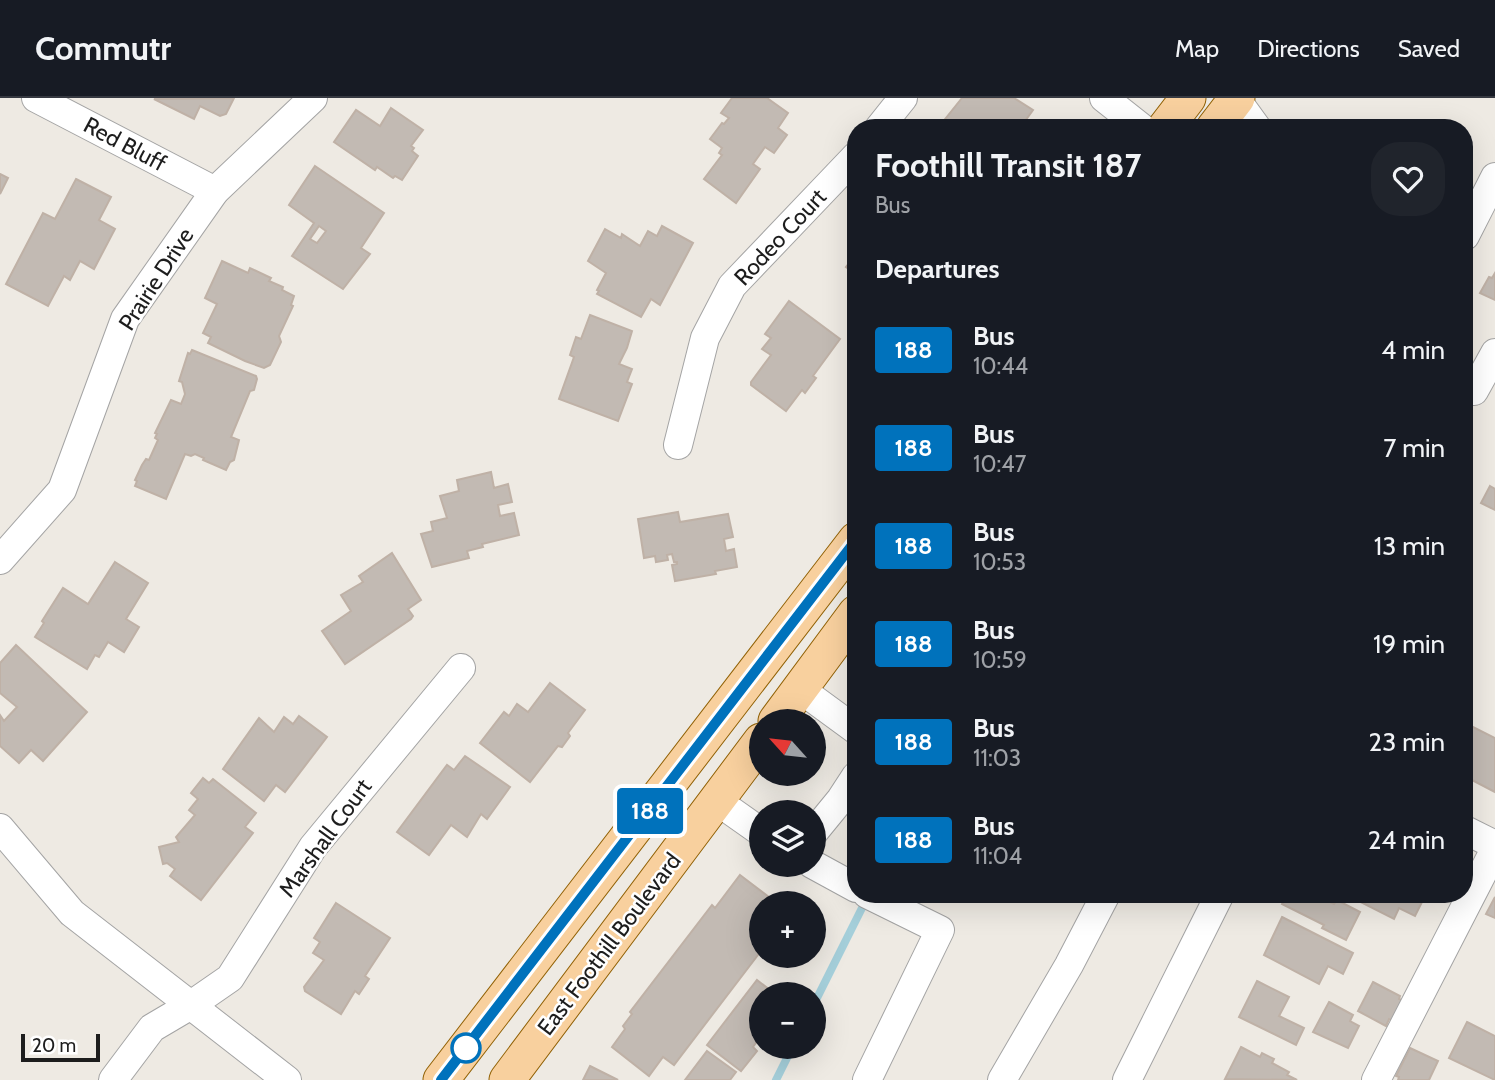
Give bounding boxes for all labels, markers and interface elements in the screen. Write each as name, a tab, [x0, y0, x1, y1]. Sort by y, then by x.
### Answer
text: Commutr	[35, 28, 171, 68]
text: Map	[1175, 34, 1219, 63]
text: Directions	[1257, 34, 1360, 63]
text: Saved	[1398, 34, 1460, 63]
street label: Red Bluff	[79, 111, 171, 178]
button: heart	[1371, 142, 1445, 216]
text: Foothill Transit 187	[875, 145, 1141, 185]
street label: Rodeo Court	[728, 183, 832, 291]
text: Bus	[875, 191, 910, 219]
street label: Prairie Drive	[112, 222, 200, 336]
text: Departures	[875, 253, 999, 285]
text: Bus	[973, 320, 1014, 352]
text: 4 min	[1381, 334, 1445, 366]
text: 188	[895, 335, 932, 364]
text: 10:44	[973, 352, 1028, 380]
text: Bus	[973, 418, 1014, 450]
text: 7 min	[1383, 432, 1445, 464]
text: 188	[895, 433, 932, 462]
text: 10:47	[973, 450, 1026, 478]
text: Bus	[973, 516, 1014, 548]
text: 13 min	[1374, 530, 1445, 562]
text: 188	[895, 531, 932, 560]
text: 10:53	[973, 548, 1026, 576]
text: Bus	[973, 614, 1014, 646]
text: 19 min	[1373, 628, 1445, 660]
text: 188	[895, 629, 932, 658]
text: 10:59	[973, 646, 1027, 674]
north arrow	[749, 709, 826, 786]
map controls	[749, 709, 826, 1059]
text: Bus	[973, 712, 1014, 744]
text: 23 min	[1369, 726, 1445, 758]
text: 188	[895, 727, 932, 756]
text: 11:03	[973, 744, 1021, 772]
street label: Marshall Court	[273, 773, 377, 903]
line badge: 188	[610, 788, 690, 834]
text: 188	[631, 796, 669, 825]
button: layers	[749, 800, 826, 877]
text: Bus	[973, 810, 1014, 842]
text: 24 min	[1368, 824, 1445, 856]
text: 188	[895, 825, 932, 854]
text: 11:04	[973, 842, 1022, 870]
street label: East Foothill Boulevard	[531, 847, 687, 1041]
button: +	[749, 891, 826, 968]
button: −	[749, 982, 826, 1059]
scale bar	[21, 1031, 100, 1063]
unlabelled marker	[451, 1033, 481, 1063]
text: 20 m	[32, 1034, 76, 1057]

